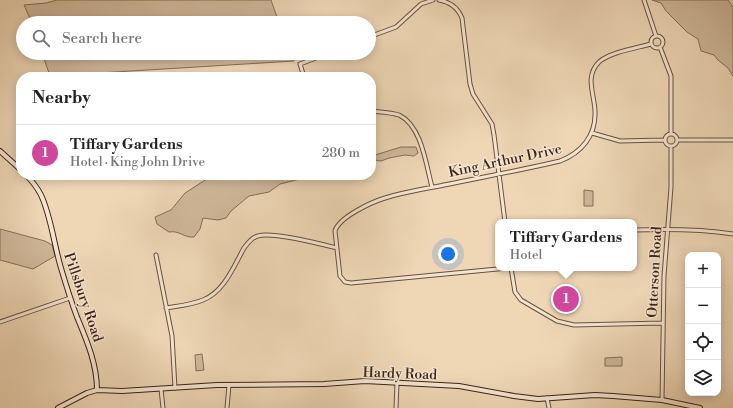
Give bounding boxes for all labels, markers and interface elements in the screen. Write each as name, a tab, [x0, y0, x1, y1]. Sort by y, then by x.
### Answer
search box	[16, 16, 376, 60]
icon: search	[30, 27, 52, 49]
text: Search here	[62, 29, 142, 48]
text: Nearby	[32, 87, 91, 109]
text: Tiffary Gardens	[70, 135, 182, 154]
street label: King Arthur Drive	[447, 140, 564, 182]
text: 1	[42, 145, 48, 161]
text: 280 m	[322, 145, 360, 161]
text: Hotel · King John Drive	[70, 154, 205, 170]
popup	[495, 219, 637, 271]
street label: Otterson Road	[644, 226, 666, 318]
text: Tiffary Gardens	[510, 228, 622, 247]
your location	[438, 244, 458, 264]
text: Hotel	[510, 247, 542, 263]
street label: Pillsbury Road	[59, 250, 107, 344]
map controls	[685, 252, 721, 396]
button: +	[685, 252, 721, 288]
pin: 1	[553, 284, 579, 314]
button: −	[685, 288, 721, 324]
button: locate	[685, 324, 721, 360]
button: layers	[685, 360, 721, 396]
street label: Hardy Road	[362, 364, 438, 384]

